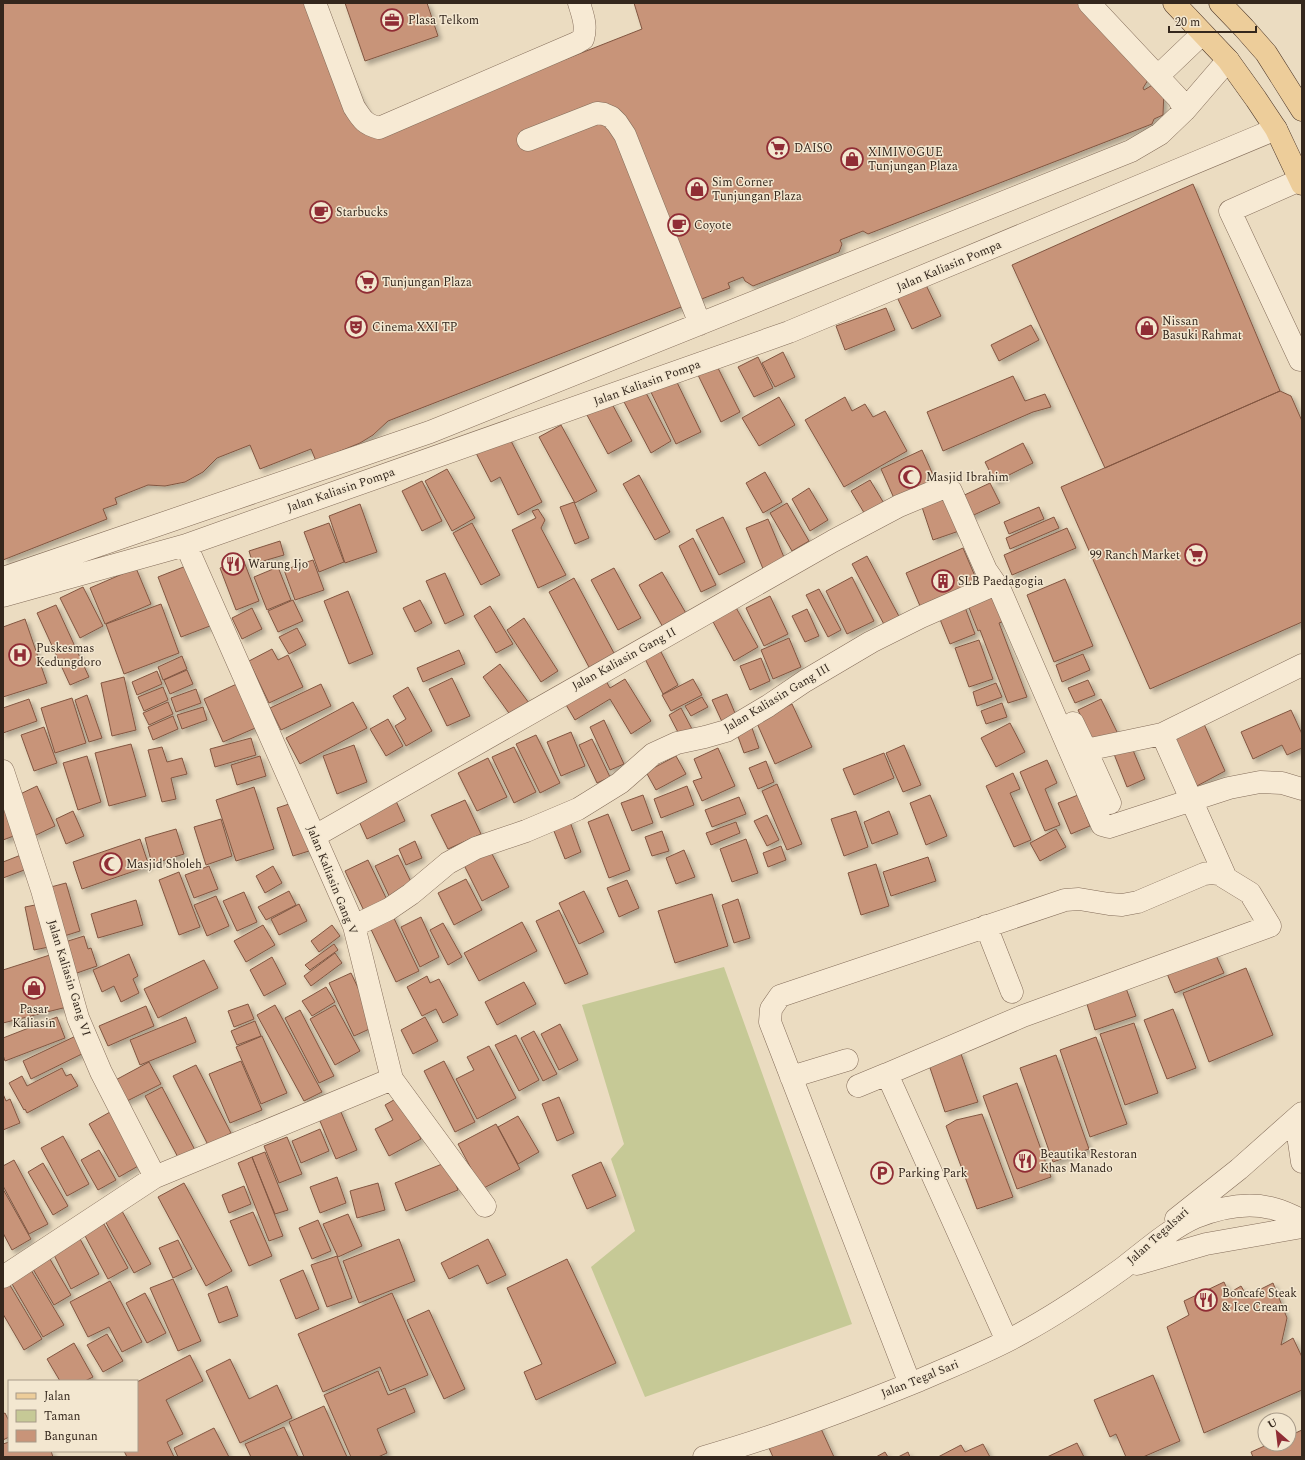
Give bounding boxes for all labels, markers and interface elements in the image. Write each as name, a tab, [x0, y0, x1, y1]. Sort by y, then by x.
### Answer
office icon: Plasa Telkom	[379, 7, 405, 33]
scale bar	[1169, 8, 1256, 34]
place label: Plasa Telkom	[408, 11, 479, 30]
text: 20 m	[1175, 13, 1200, 32]
supermarket icon: DAISO	[765, 135, 791, 161]
place label: DAISO	[794, 139, 833, 158]
place label: XIMIVOGUE Tunjungan Plaza	[868, 143, 958, 176]
shop icon: XIMIVOGUE Tunjungan Plaza	[839, 146, 865, 172]
place label: Sim Corner Tunjungan Plaza	[712, 173, 802, 206]
shop icon: Sim Corner Tunjungan Plaza	[684, 176, 710, 202]
cafe icon: Starbucks	[308, 199, 334, 225]
place label: Starbucks	[336, 203, 388, 222]
cafe icon: Coyote	[666, 212, 692, 238]
place label: Coyote	[694, 216, 732, 235]
street label: Jalan Kaliasin Pompa	[893, 235, 1005, 297]
supermarket icon: Tunjungan Plaza	[354, 269, 380, 295]
place label: Tunjungan Plaza	[382, 273, 472, 292]
place label: Nissan Basuki Rahmat	[1162, 312, 1242, 345]
theatre icon: Cinema XXI TP	[343, 314, 369, 340]
shop icon: Nissan Basuki Rahmat	[1134, 315, 1160, 341]
place label: Cinema XXI TP	[372, 318, 458, 337]
street label: Jalan Kaliasin Pompa	[591, 355, 703, 411]
street label: Jalan Kaliasin Pompa	[285, 463, 398, 517]
mosque icon: Masjid Ibrahim	[897, 464, 923, 490]
place label: Masjid Ibrahim	[926, 468, 1009, 487]
supermarket icon: 99 Ranch Market	[1183, 542, 1209, 568]
place label: 99 Ranch Market	[1090, 546, 1180, 565]
restaurant icon: Warung Ijo	[220, 551, 246, 577]
place label: Warung Ijo	[248, 555, 308, 574]
building icon: SLB Paedagogia	[930, 568, 956, 594]
place label: SLB Paedagogia	[958, 572, 1044, 591]
street label: Jalan Kaliasin Gang II	[568, 622, 680, 696]
place label: Puskesmas Kedungdoro	[36, 639, 101, 672]
hospital icon: Puskesmas Kedungdoro	[7, 642, 33, 668]
street label: Jalan Kaliasin Gang III	[720, 659, 834, 737]
street label: Jalan Kaliasin Gang V	[301, 823, 363, 938]
mosque icon: Masjid Sholeh	[98, 851, 124, 877]
place label: Masjid Sholeh	[126, 855, 202, 874]
street label: Jalan Kaliasin Gang VI	[42, 917, 96, 1039]
shop icon: Pasar Kaliasin	[21, 975, 47, 1001]
place label: Pasar Kaliasin	[12, 1000, 56, 1033]
place label: Beautika Restoran Khas Manado	[1040, 1145, 1137, 1178]
restaurant icon: Beautika Restoran Khas Manado	[1012, 1148, 1038, 1174]
parking icon: Parking Park	[869, 1160, 895, 1186]
place label: Parking Park	[898, 1164, 968, 1183]
street label: Jalan Tegalsari	[1123, 1203, 1194, 1269]
place label: Boncafe Steak & Ice Cream	[1222, 1284, 1297, 1317]
restaurant icon: Boncafe Steak & Ice Cream	[1193, 1287, 1219, 1313]
street label: Jalan Tegal Sari	[878, 1355, 962, 1403]
legend	[8, 1380, 138, 1452]
text: Jalan	[44, 1387, 71, 1406]
text: Taman	[44, 1407, 81, 1426]
north arrow	[1257, 1412, 1297, 1452]
text: U	[1264, 1414, 1281, 1433]
text: Bangunan	[44, 1427, 98, 1446]

